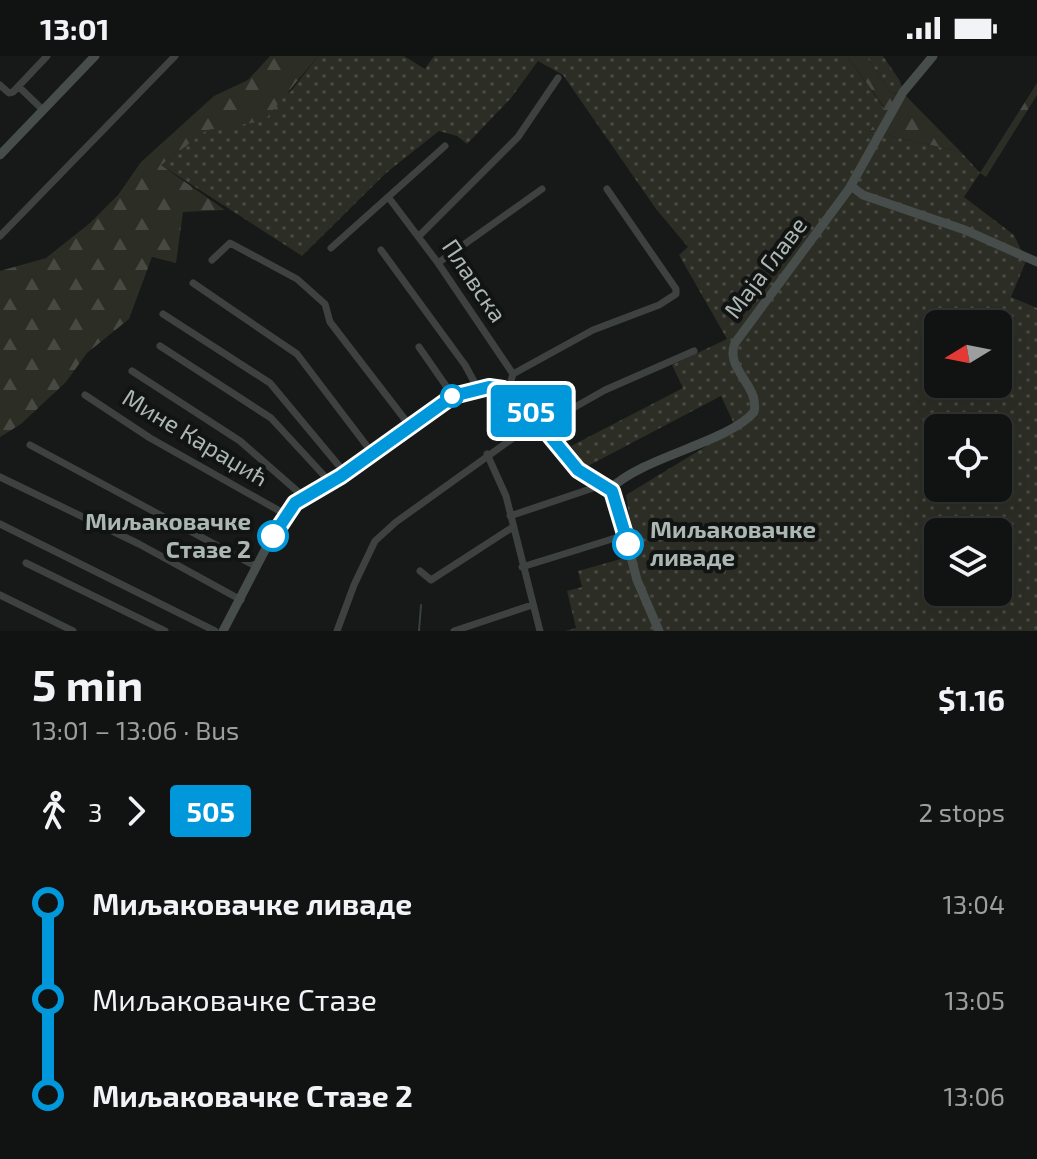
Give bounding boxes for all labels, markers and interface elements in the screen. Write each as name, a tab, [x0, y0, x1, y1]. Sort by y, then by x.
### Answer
text: 13:01	[40, 10, 110, 46]
street label: Маја Главе	[717, 211, 812, 324]
street label: Плавска	[437, 233, 514, 327]
north arrow	[924, 310, 1012, 398]
map controls	[924, 310, 1012, 606]
street label: Мине Караџић	[118, 382, 274, 491]
unlabelled marker	[441, 385, 463, 407]
line badge: 505	[485, 385, 577, 437]
text: 505	[507, 394, 555, 428]
button: locate	[924, 414, 1012, 502]
place label: Миљаковачке Стазе 2	[85, 506, 251, 563]
place label: Миљаковачке ливаде	[650, 514, 816, 571]
button: layers	[924, 518, 1012, 606]
marker: Миљаковачке Стазе 2	[258, 521, 288, 551]
marker: Миљаковачке ливаде	[613, 529, 643, 559]
text: 5 min	[32, 657, 143, 710]
text: $1.16	[938, 681, 1005, 717]
text: 13:01 – 13:06 · Bus	[32, 714, 239, 745]
icon: walk	[32, 789, 76, 833]
icon: forward	[114, 789, 158, 833]
text: 505	[186, 794, 235, 828]
text: 3	[88, 796, 102, 827]
text: 2 stops	[918, 796, 1005, 827]
text: Миљаковачке ливаде	[92, 885, 412, 921]
text: 13:04	[942, 888, 1005, 919]
text: Миљаковачке Стазе	[92, 981, 377, 1017]
text: 13:05	[944, 984, 1005, 1015]
text: Миљаковачке Стазе 2	[92, 1077, 413, 1113]
text: 13:06	[944, 1080, 1005, 1111]

